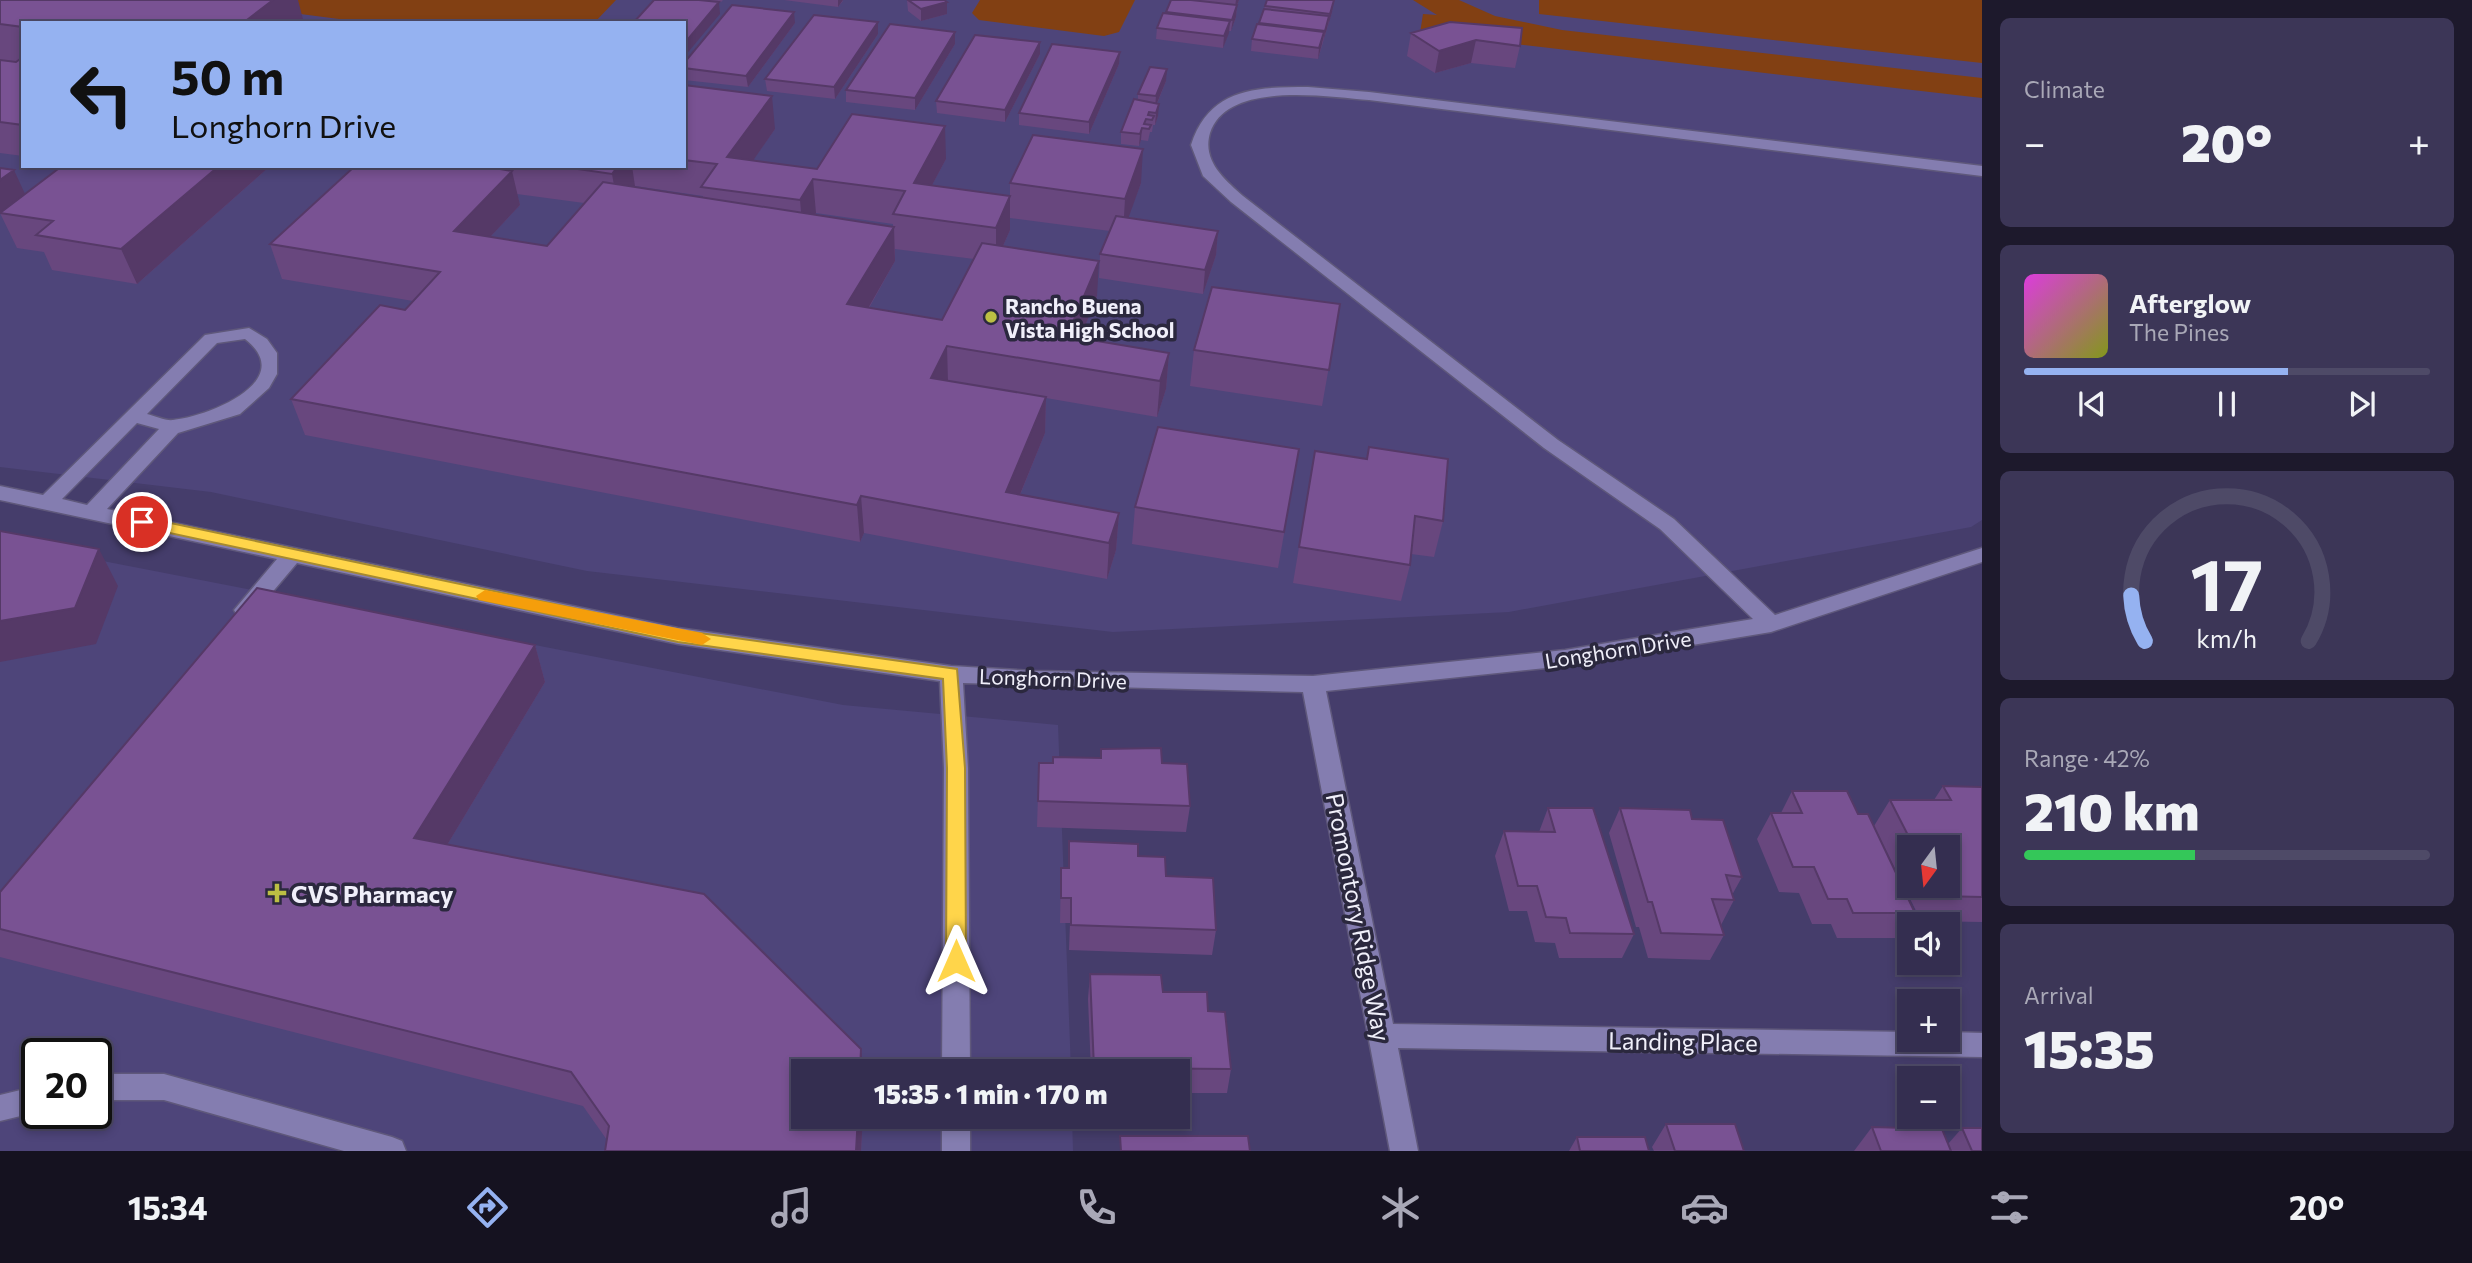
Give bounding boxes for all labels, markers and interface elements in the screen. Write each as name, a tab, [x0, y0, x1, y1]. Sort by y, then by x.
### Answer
text: 50 m	[171, 45, 284, 105]
icon: left	[56, 49, 147, 140]
text: Climate	[2024, 75, 2105, 103]
text: Longhorn Drive	[171, 105, 396, 145]
text: 20°	[2181, 109, 2272, 173]
text: −	[2024, 118, 2046, 165]
text: +	[2408, 118, 2430, 165]
text: Afterglow	[2129, 287, 2251, 318]
place label: Rancho Buena Vista High School	[1005, 293, 1174, 342]
marker: Rancho Buena Vista High School	[983, 309, 999, 325]
text: The Pines	[2129, 318, 2230, 346]
icon: previous	[2073, 385, 2111, 423]
icon: pause	[2208, 385, 2246, 423]
icon: next	[2343, 385, 2381, 423]
pin	[112, 492, 172, 552]
icon: arrive	[123, 503, 161, 541]
text: 17	[2191, 538, 2263, 627]
text: km/h	[2197, 623, 2257, 653]
street label: Longhorn Drive	[1543, 625, 1693, 673]
street label: Longhorn Drive	[979, 663, 1127, 693]
text: Range · 42%	[2024, 744, 2150, 772]
text: 210 km	[2024, 778, 2199, 842]
street label: Promontory Ridge Way	[1321, 790, 1397, 1044]
north arrow	[1897, 835, 1960, 898]
map controls	[1897, 835, 1960, 1129]
place label: CVS Pharmacy	[291, 879, 453, 908]
marker: CVS Pharmacy	[269, 885, 285, 901]
button: sound	[1897, 912, 1960, 975]
position arrow	[919, 924, 993, 998]
text: Arrival	[2024, 981, 2094, 1009]
button: +	[1897, 989, 1960, 1052]
text: 15:35	[2024, 1015, 2155, 1079]
street label: Landing Place	[1608, 1025, 1758, 1057]
speed limit sign: 20	[21, 1038, 112, 1129]
button: −	[1897, 1066, 1960, 1129]
text: 15:35 · 1 min · 170 m	[874, 1078, 1107, 1109]
icon: directions	[463, 1183, 512, 1232]
icon: music	[767, 1183, 816, 1232]
icon: phone	[1072, 1183, 1121, 1232]
icon: climate	[1376, 1183, 1425, 1232]
icon: car	[1680, 1183, 1729, 1232]
icon: filters	[1985, 1183, 2034, 1232]
text: 15:34	[128, 1187, 208, 1227]
text: 20°	[2289, 1187, 2344, 1227]

